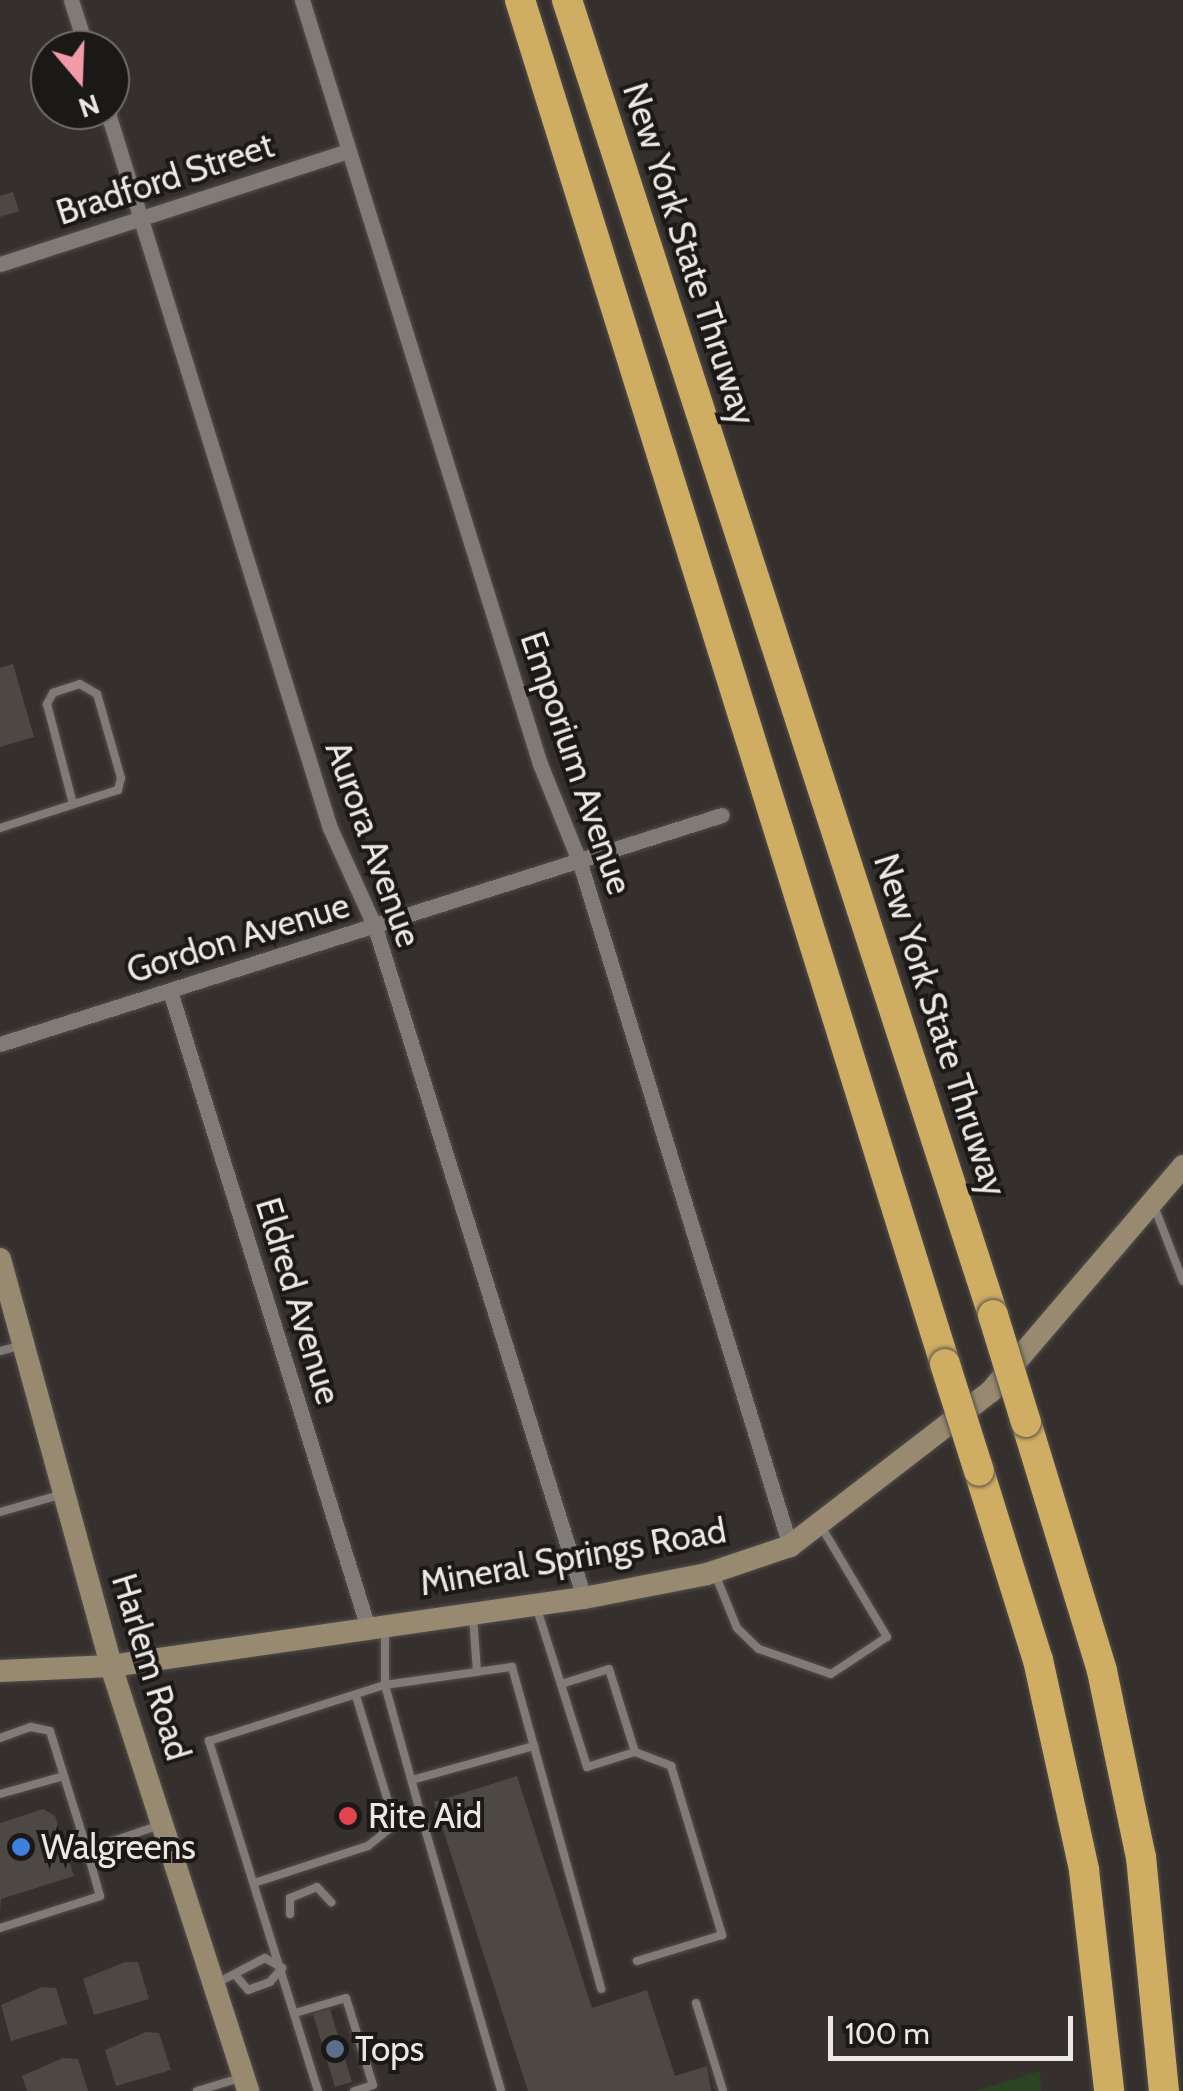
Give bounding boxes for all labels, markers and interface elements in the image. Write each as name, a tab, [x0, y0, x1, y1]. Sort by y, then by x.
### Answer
north arrow	[30, 30, 130, 130]
street label: New York State Thruway	[614, 78, 764, 430]
text: N	[74, 87, 104, 126]
street label: Bradford Street	[51, 124, 279, 234]
street label: Emporium Avenue	[511, 626, 641, 900]
street label: Aurora Avenue	[316, 735, 430, 953]
street label: New York State Thruway	[865, 849, 1015, 1201]
street label: Gordon Avenue	[122, 884, 354, 992]
street label: Eldred Avenue	[247, 1193, 349, 1409]
street label: Mineral Springs Road	[417, 1509, 729, 1605]
street label: Harlem Road	[103, 1569, 199, 1765]
place label: Rite Aid	[368, 1795, 482, 1837]
marker: Rite Aid	[337, 1805, 359, 1827]
place label: Walgreens	[41, 1826, 196, 1868]
marker: Walgreens	[10, 1836, 32, 1858]
scale bar	[833, 1996, 1078, 2058]
text: 100 m	[845, 2015, 930, 2052]
place label: Tops	[355, 2028, 424, 2070]
marker: Tops	[324, 2038, 346, 2060]

